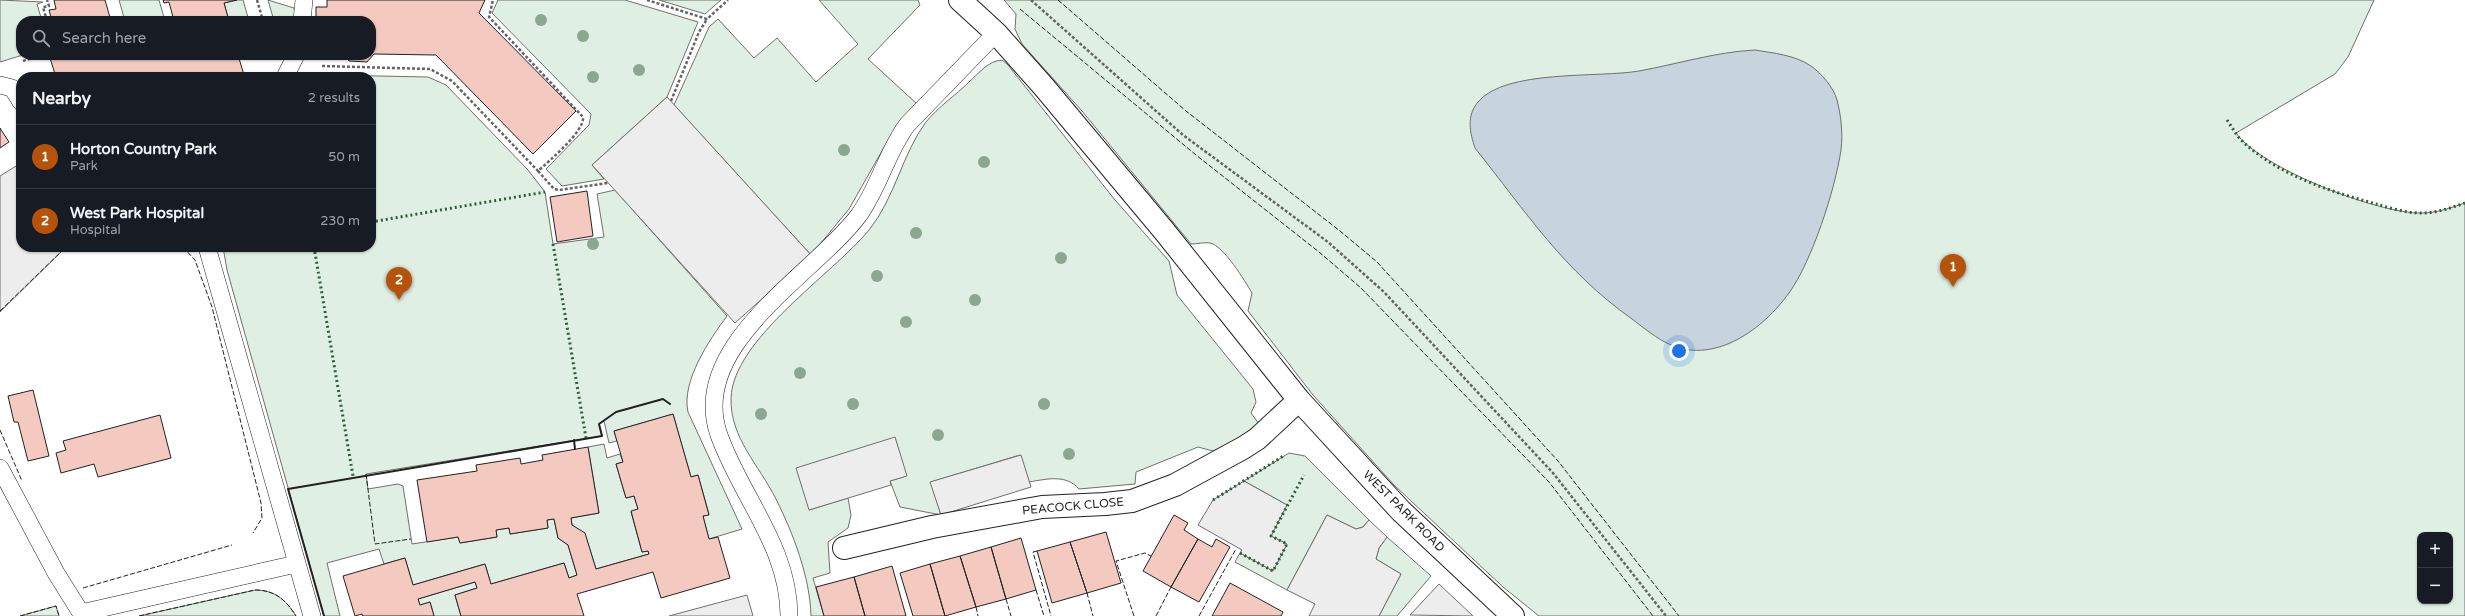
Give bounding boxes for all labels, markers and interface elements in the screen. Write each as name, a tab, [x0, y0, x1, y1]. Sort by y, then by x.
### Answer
search box	[16, 16, 376, 60]
icon: search	[30, 27, 52, 49]
text: Search here	[62, 29, 146, 47]
text: Nearby	[32, 88, 91, 109]
text: 2 results	[308, 90, 360, 106]
text: Horton Country Park	[70, 140, 217, 158]
text: 1	[41, 149, 49, 165]
text: 50 m	[328, 149, 360, 165]
text: Park	[70, 158, 98, 174]
text: West Park Hospital	[70, 204, 204, 222]
text: 2	[41, 213, 49, 229]
text: 230 m	[320, 213, 360, 229]
text: Hospital	[70, 222, 121, 238]
pin: 1	[1940, 254, 1966, 287]
pin: 2	[386, 267, 412, 300]
your location	[1669, 341, 1689, 361]
street label: WEST PARK ROAD	[1360, 467, 1448, 555]
street label: PEACOCK CLOSE	[1022, 495, 1125, 517]
map controls	[2417, 532, 2453, 604]
button: +	[2417, 532, 2453, 568]
button: −	[2417, 568, 2453, 604]

